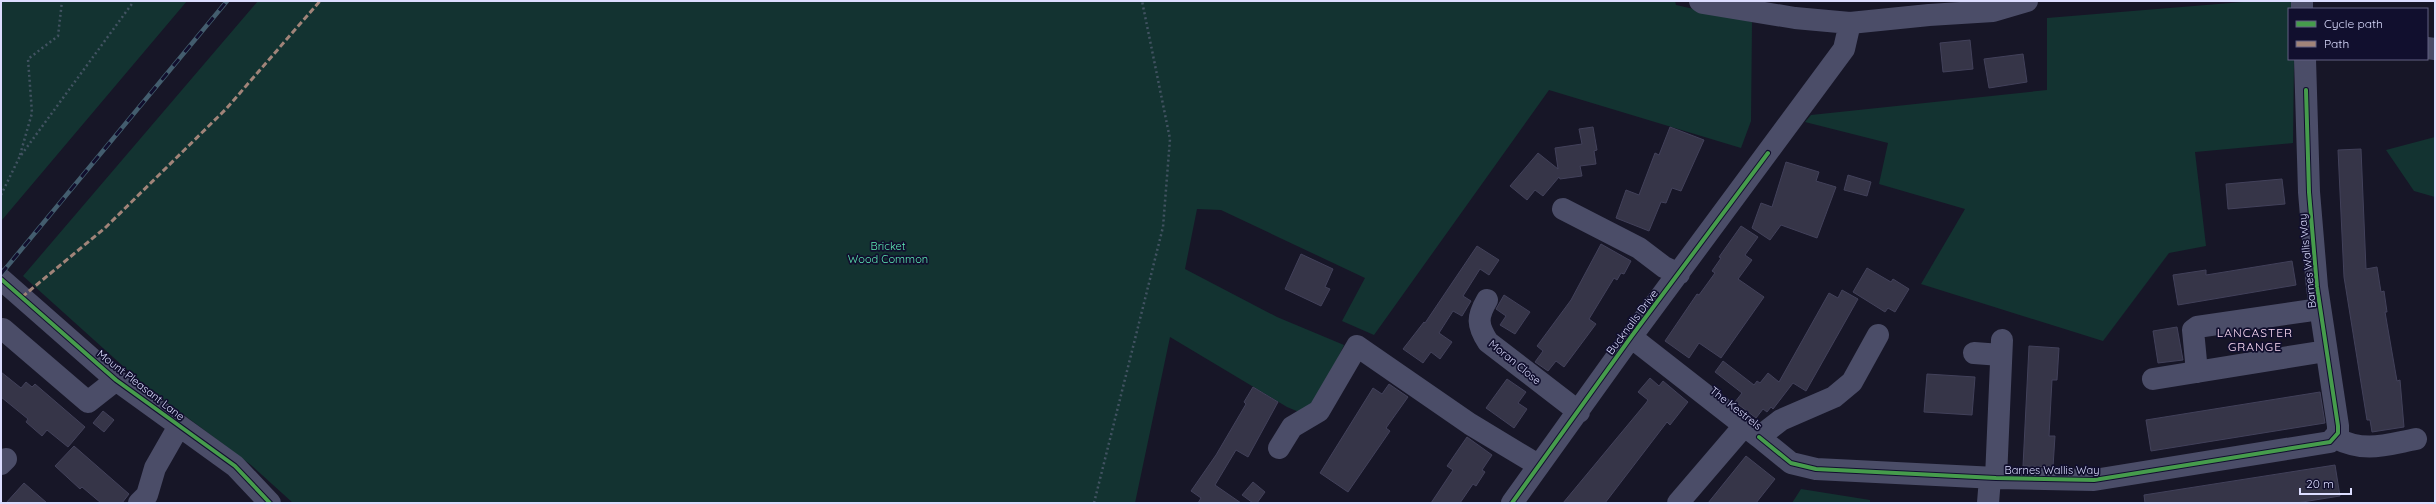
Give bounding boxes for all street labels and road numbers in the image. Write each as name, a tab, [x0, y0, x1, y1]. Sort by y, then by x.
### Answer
street label: Barnes Wallis Way	[2295, 213, 2319, 309]
street label: Bucknalls Drive	[1603, 287, 1661, 357]
street label: Moran Close	[1486, 337, 1544, 387]
street label: Mount Pleasant Lane	[94, 347, 188, 423]
street label: The Kestrels	[1707, 383, 1765, 433]
street label: Barnes Wallis Way	[2004, 463, 2100, 477]

